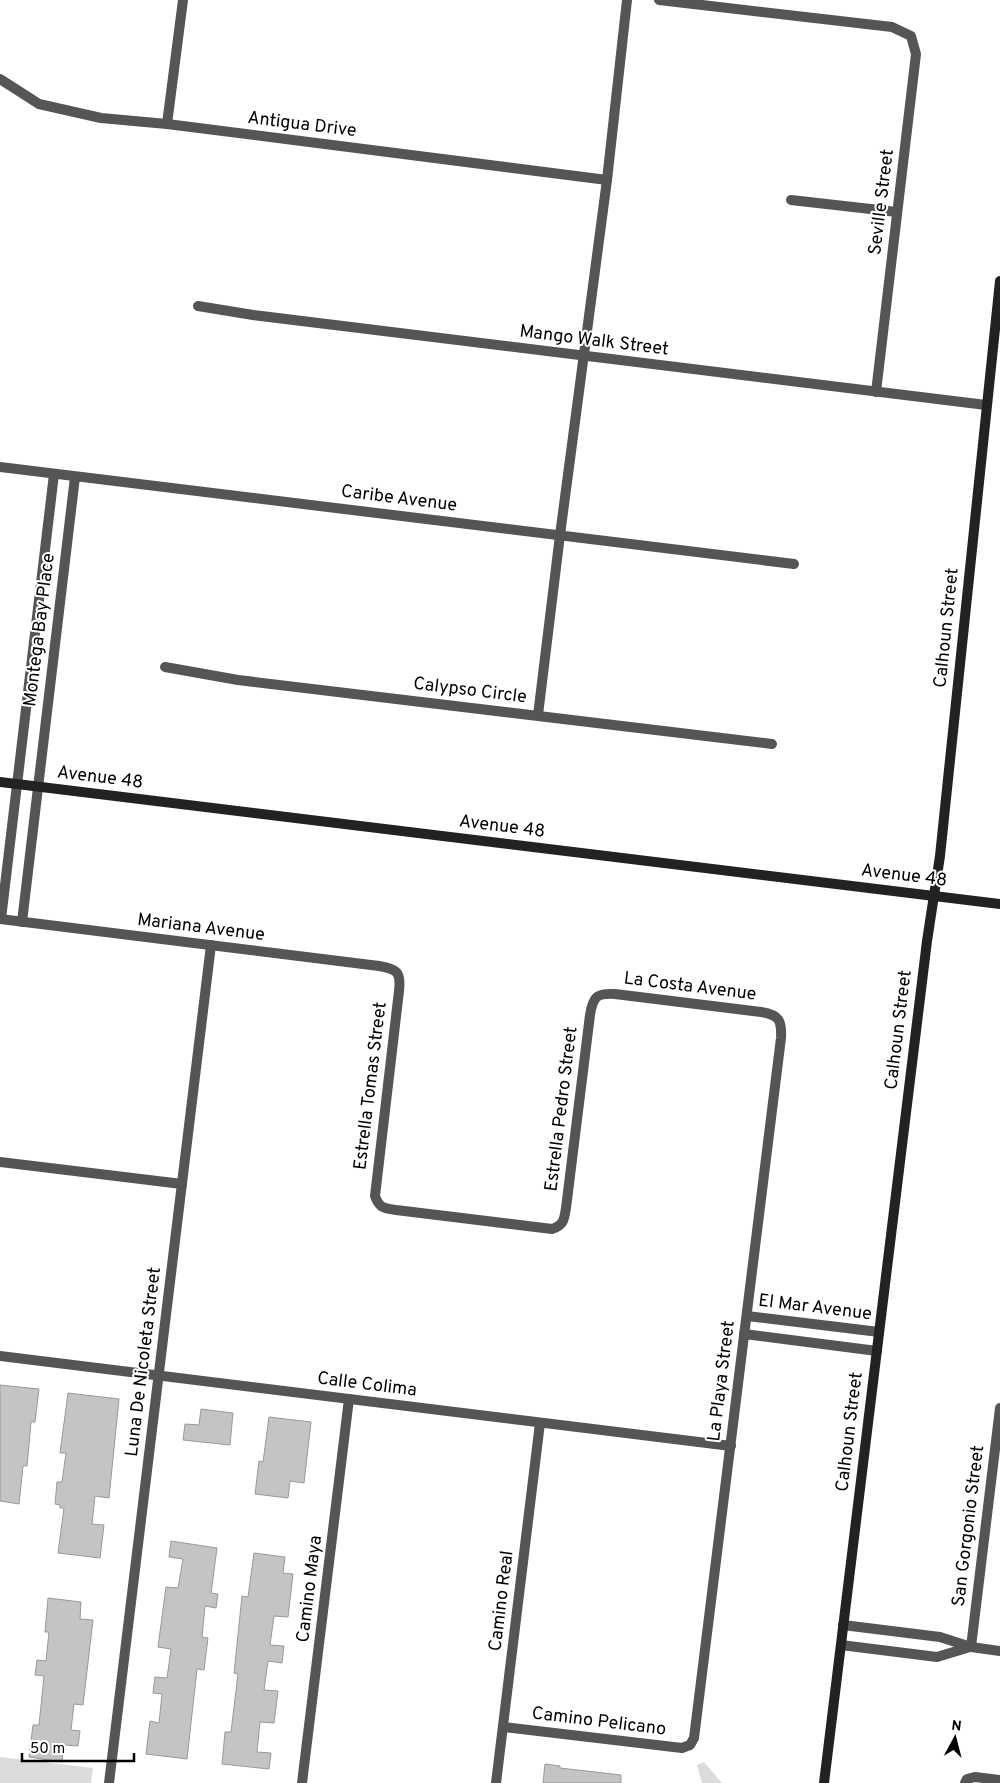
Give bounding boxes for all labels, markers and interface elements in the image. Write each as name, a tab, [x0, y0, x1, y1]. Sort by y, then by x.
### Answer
street label: Antigua Drive	[246, 107, 358, 143]
street label: Seville Street	[864, 148, 900, 256]
street label: Mango Walk Street	[518, 320, 670, 362]
street label: Caribe Avenue	[340, 480, 458, 518]
street label: Montega Bay Place	[19, 552, 61, 708]
street label: Calhoun Street	[929, 567, 965, 689]
street label: Calypso Circle	[412, 673, 528, 709]
street label: Avenue 48	[56, 761, 144, 795]
street label: Avenue 48	[458, 810, 546, 844]
street label: Avenue 48	[860, 859, 948, 893]
street label: Mariana Avenue	[136, 909, 266, 947]
street label: La Costa Avenue	[622, 967, 758, 1007]
street label: Calhoun Street	[880, 969, 918, 1091]
street label: Estrella Tomas Street	[349, 1001, 393, 1171]
street label: Estrella Pedro Street	[540, 1025, 584, 1193]
street label: Luna De Nicoleta Street	[121, 1266, 167, 1458]
street label: El Mar Avenue	[757, 1290, 873, 1326]
street label: La Playa Street	[703, 1319, 741, 1443]
street label: Calle Colima	[316, 1367, 418, 1403]
street label: Calhoun Street	[831, 1371, 869, 1493]
street label: San Gorgonio Street	[948, 1444, 990, 1608]
street label: Camino Maya	[292, 1534, 328, 1644]
street label: Camino Real	[484, 1549, 520, 1653]
street label: Camino Pelicano	[531, 1702, 667, 1742]
north arrow	[930, 1713, 980, 1763]
text: N	[950, 1718, 962, 1736]
scale bar	[22, 1730, 135, 1762]
text: 50 m	[30, 1740, 65, 1759]

